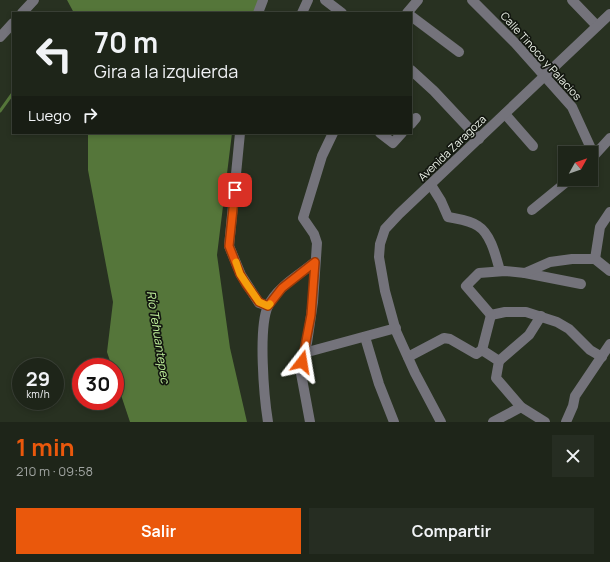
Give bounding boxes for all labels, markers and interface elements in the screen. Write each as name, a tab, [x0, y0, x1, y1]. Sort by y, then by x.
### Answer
street label: Calle Tinoco y Palacios	[498, 8, 585, 103]
text: 70 m	[94, 23, 158, 61]
icon: left	[28, 28, 80, 80]
text: Gira a la izquierda	[94, 59, 238, 83]
icon: right	[79, 104, 101, 126]
text: Luego	[28, 105, 71, 126]
street label: Avenida Zaragoza	[414, 111, 489, 184]
north arrow	[558, 146, 598, 186]
map controls	[558, 146, 598, 186]
pin	[218, 173, 252, 207]
icon: arrive	[224, 179, 246, 201]
water label: Río Tehuantepec	[143, 290, 174, 386]
position arrow	[281, 341, 323, 383]
speed limit sign: 30	[72, 358, 124, 410]
text: 29	[26, 365, 50, 392]
text: km/h	[26, 387, 50, 401]
text: 1 min	[16, 430, 75, 463]
button: close	[552, 435, 594, 477]
text: 210 m · 09:58	[16, 462, 93, 480]
button: Salir	[16, 508, 301, 554]
button: Compartir	[309, 508, 594, 554]

